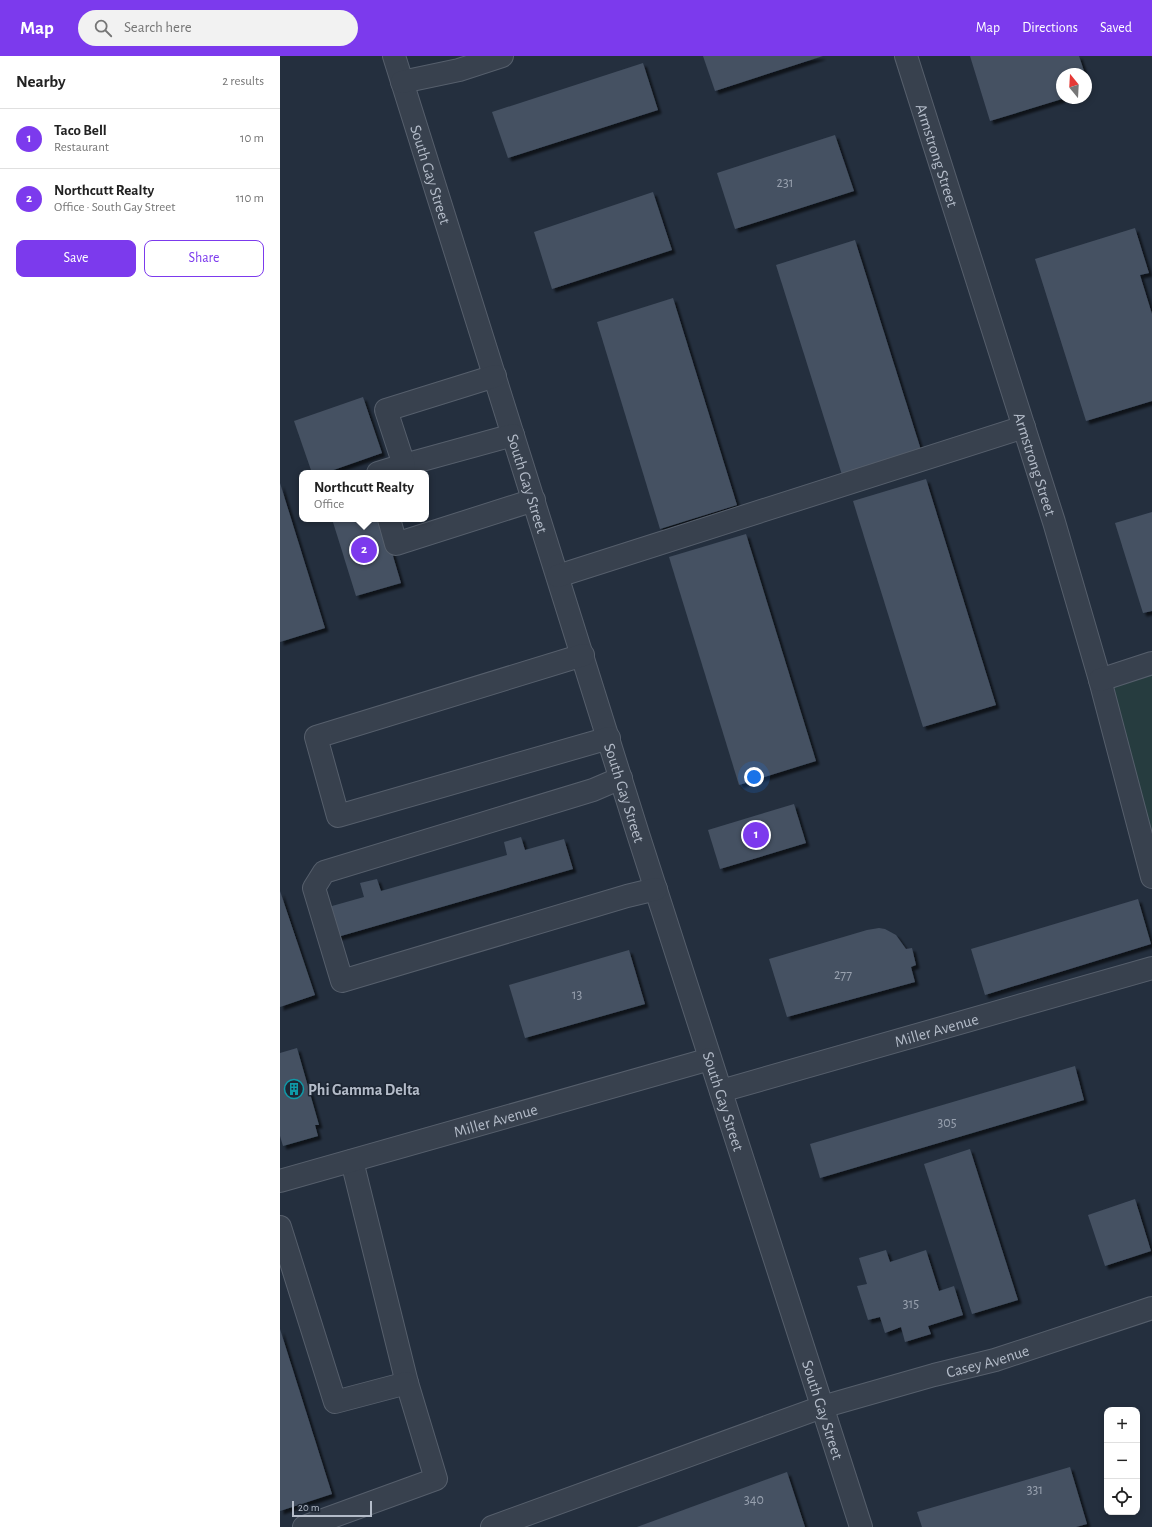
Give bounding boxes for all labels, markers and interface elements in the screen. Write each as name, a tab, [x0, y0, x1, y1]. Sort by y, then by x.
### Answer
search box	[78, 10, 358, 46]
icon: search	[92, 17, 114, 39]
text: Map	[20, 19, 54, 38]
text: Search here	[124, 20, 192, 35]
text: Map	[976, 21, 1000, 35]
text: Directions	[1022, 21, 1078, 35]
text: Saved	[1100, 21, 1132, 35]
north arrow	[1056, 68, 1092, 104]
text: Nearby	[16, 73, 66, 90]
text: 2 results	[222, 75, 264, 88]
street label: Armstrong Street	[913, 102, 960, 209]
text: Taco Bell	[54, 123, 107, 138]
street label: South Gay Street	[407, 123, 453, 226]
text: 1	[27, 132, 31, 145]
text: 10 m	[240, 132, 264, 145]
text: Restaurant	[54, 141, 109, 154]
house number: 231	[777, 176, 793, 190]
text: Northcutt Realty	[54, 183, 154, 198]
text: 2	[26, 192, 32, 205]
text: 110 m	[236, 192, 264, 205]
text: Office · South Gay Street	[54, 201, 175, 214]
button: Save	[16, 240, 136, 277]
button: Share	[144, 240, 264, 277]
street label: Armstrong Street	[1011, 411, 1058, 518]
street label: South Gay Street	[504, 432, 550, 535]
popup	[299, 470, 429, 522]
text: Northcutt Realty	[314, 480, 414, 495]
text: Office	[314, 498, 344, 511]
pin: 2	[351, 535, 377, 565]
street label: South Gay Street	[601, 741, 647, 845]
your location	[744, 767, 764, 787]
pin: 1	[743, 820, 769, 850]
house number: 277	[834, 968, 852, 982]
house number: 13	[572, 988, 583, 1002]
street label: Miller Avenue	[893, 1011, 980, 1050]
street label: South Gay Street	[700, 1050, 746, 1153]
building icon: Phi Gamma Delta	[283, 1078, 305, 1100]
place label: Phi Gamma Delta	[308, 1082, 420, 1098]
street label: Miller Avenue	[452, 1101, 539, 1140]
house number: 305	[937, 1116, 957, 1130]
house number: 315	[903, 1297, 919, 1311]
street label: Casey Avenue	[945, 1342, 1031, 1381]
street label: South Gay Street	[799, 1358, 846, 1461]
map controls	[1104, 1407, 1140, 1515]
button: +	[1104, 1407, 1140, 1443]
button: −	[1104, 1443, 1140, 1479]
button: locate	[1104, 1479, 1140, 1515]
house number: 331	[1027, 1483, 1043, 1497]
house number: 340	[744, 1493, 764, 1507]
scale bar	[292, 1499, 372, 1518]
text: 20 m	[298, 1502, 319, 1513]

